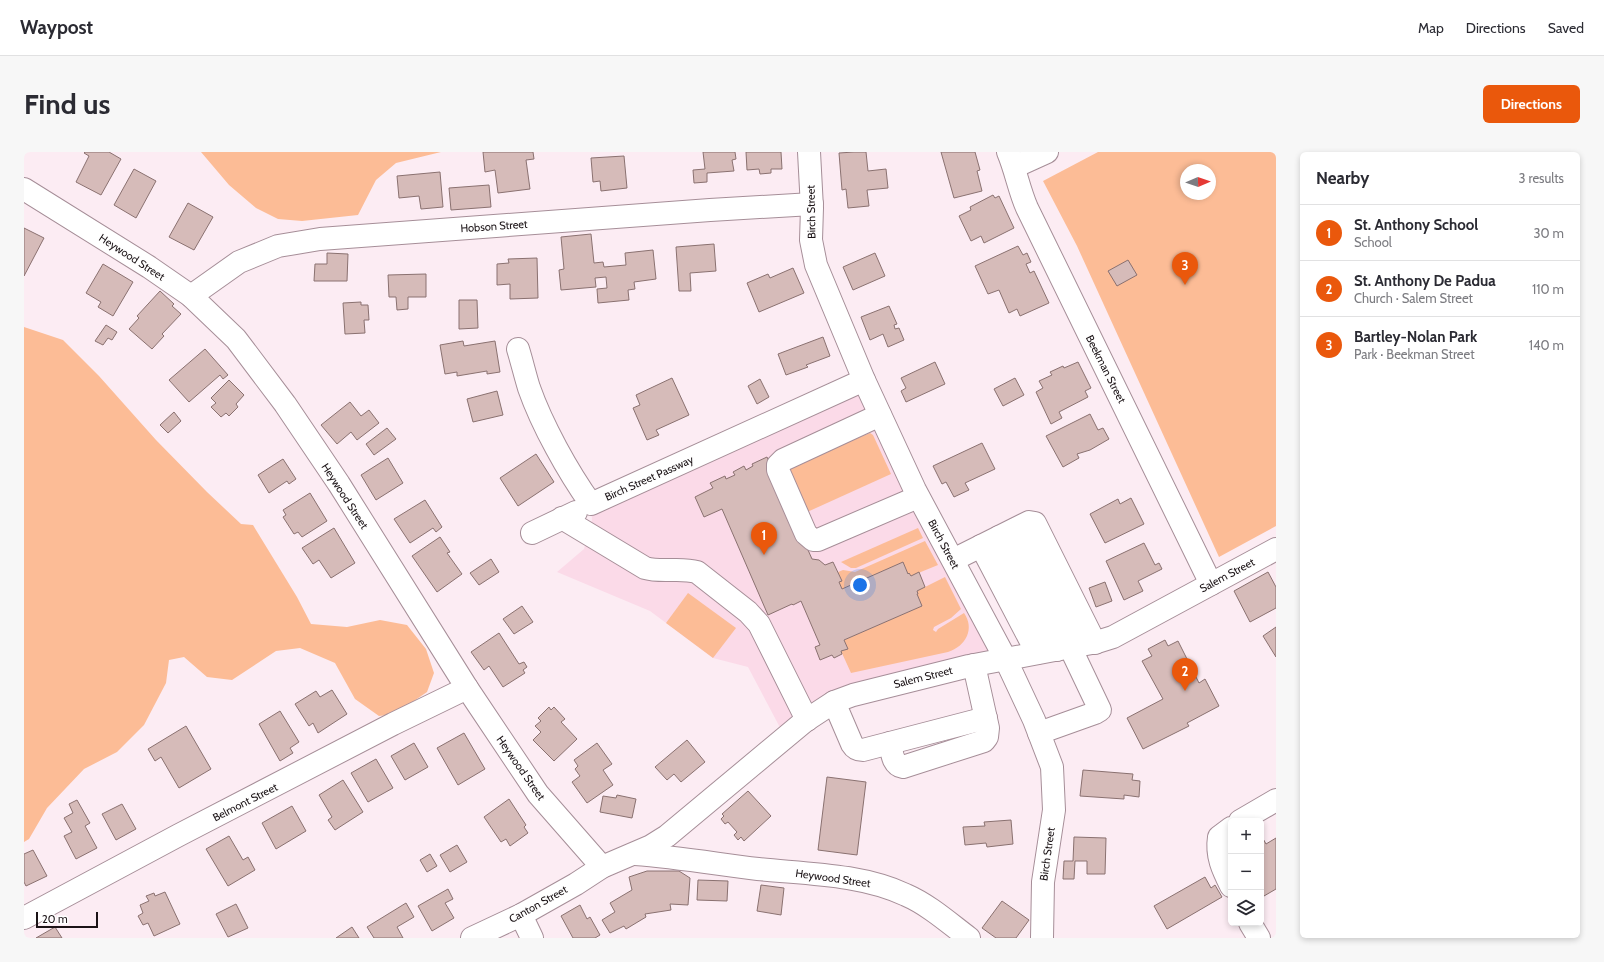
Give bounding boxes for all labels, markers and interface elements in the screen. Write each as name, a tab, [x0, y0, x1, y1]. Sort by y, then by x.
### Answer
text: Waypost	[20, 16, 93, 39]
text: Map	[1418, 19, 1444, 37]
text: Directions	[1466, 19, 1526, 37]
text: Saved	[1548, 19, 1584, 37]
button: Directions	[1483, 85, 1580, 123]
text: Find us	[24, 87, 110, 121]
north arrow	[1180, 164, 1216, 200]
text: Nearby	[1316, 168, 1369, 188]
text: 3 results	[1518, 170, 1564, 186]
street label: Birch Street	[804, 185, 818, 239]
text: St. Anthony School	[1354, 216, 1478, 234]
street label: Hobson Street	[460, 217, 528, 235]
text: 1	[1327, 225, 1331, 241]
text: 30 m	[1534, 225, 1564, 241]
street label: Heywood Street	[96, 231, 168, 284]
text: School	[1354, 234, 1392, 250]
pin: 3	[1172, 252, 1198, 285]
text: St. Anthony De Padua	[1354, 272, 1496, 290]
text: 2	[1326, 281, 1332, 297]
text: 110 m	[1532, 281, 1564, 297]
text: Church · Salem Street	[1354, 290, 1473, 306]
text: Bartley-Nolan Park	[1354, 328, 1477, 346]
street label: Beekman Street	[1083, 333, 1129, 406]
text: 3	[1325, 337, 1333, 353]
text: 140 m	[1529, 337, 1564, 353]
text: Park · Beekman Street	[1354, 346, 1475, 362]
street label: Birch Street Passway	[603, 452, 696, 504]
street label: Heywood Street	[319, 460, 372, 532]
street label: Birch Street	[925, 517, 963, 571]
pin: 1	[751, 522, 777, 555]
street label: Salem Street	[1197, 555, 1257, 595]
your location	[850, 575, 870, 595]
pin: 2	[1172, 658, 1198, 691]
street label: Salem Street	[892, 663, 954, 691]
street label: Heywood Street	[494, 733, 549, 803]
street label: Belmont Street	[210, 780, 280, 824]
map controls	[1228, 818, 1264, 926]
button: +	[1228, 818, 1264, 854]
street label: Birch Street	[1036, 826, 1058, 882]
button: −	[1228, 854, 1264, 890]
street label: Heywood Street	[795, 866, 872, 890]
street label: Canton Street	[506, 882, 570, 926]
button: layers	[1228, 890, 1264, 926]
scale bar	[36, 910, 98, 929]
text: 20 m	[42, 912, 68, 926]

